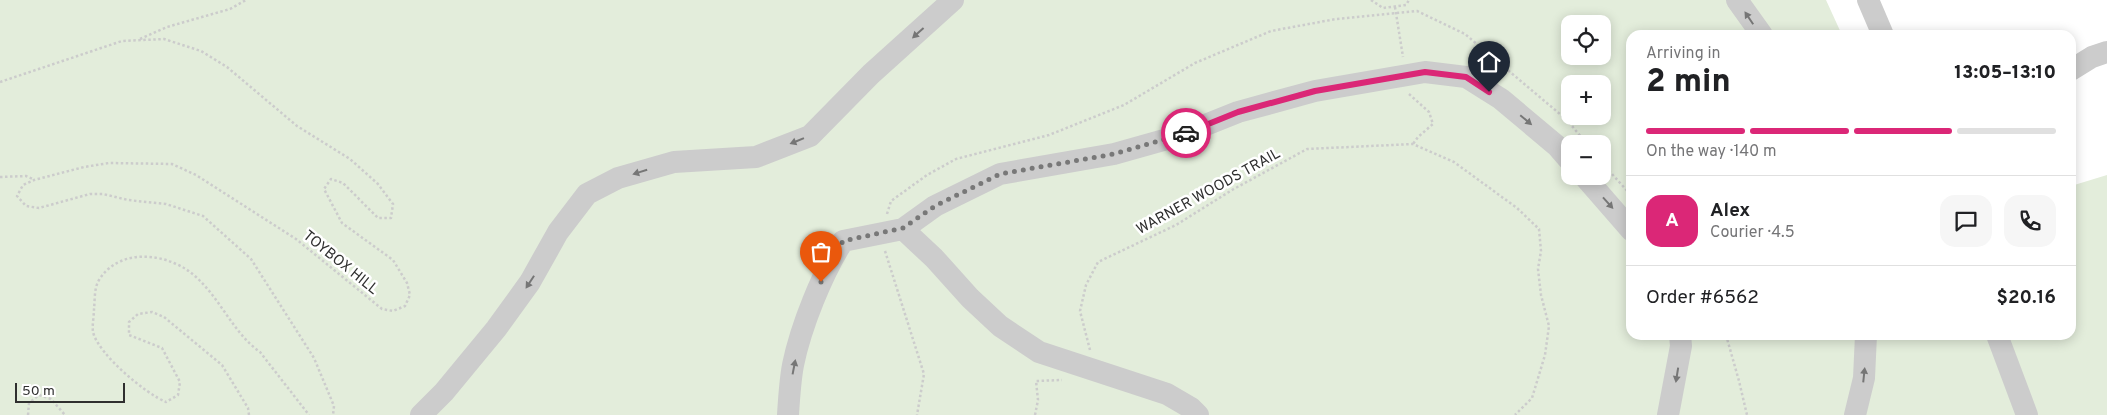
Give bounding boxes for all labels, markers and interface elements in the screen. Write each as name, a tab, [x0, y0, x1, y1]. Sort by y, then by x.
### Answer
one-way arrow	[1744, 11, 1754, 24]
map controls	[1561, 15, 1611, 185]
button: locate	[1561, 15, 1611, 65]
one-way arrow	[912, 27, 924, 39]
pin	[1468, 41, 1510, 92]
text: Arriving in	[1646, 44, 1721, 64]
icon: home	[1475, 48, 1503, 76]
text: 13:05–13:10	[1954, 61, 2056, 85]
text: 2 min	[1646, 63, 1731, 103]
button: +	[1561, 75, 1611, 125]
courier	[1161, 108, 1211, 158]
one-way arrow	[1519, 115, 1532, 126]
icon: car	[1172, 119, 1200, 147]
button: −	[1561, 135, 1611, 185]
one-way arrow	[790, 138, 805, 145]
text: On the way · 140 m	[1646, 142, 1777, 162]
street label: WARNER WOODS TRAIL	[1133, 145, 1284, 240]
one-way arrow	[632, 168, 647, 176]
button: chat	[1940, 195, 1992, 247]
button: phone	[2004, 195, 2056, 247]
one-way arrow	[1602, 196, 1614, 208]
text: Alex	[1710, 199, 1750, 223]
text: A	[1665, 209, 1679, 233]
text: Courier · 4.5	[1710, 223, 1795, 243]
street label: TOYBOX HILL	[298, 227, 382, 299]
pin	[800, 231, 842, 282]
icon: bag	[807, 238, 835, 266]
one-way arrow	[525, 275, 535, 288]
text: Order #6562	[1646, 286, 1759, 310]
text: $20.16	[1997, 286, 2056, 310]
one-way arrow	[790, 358, 798, 374]
one-way arrow	[1860, 367, 1868, 383]
one-way arrow	[1672, 368, 1680, 384]
scale bar	[15, 380, 125, 403]
text: 50 m	[22, 383, 55, 400]

